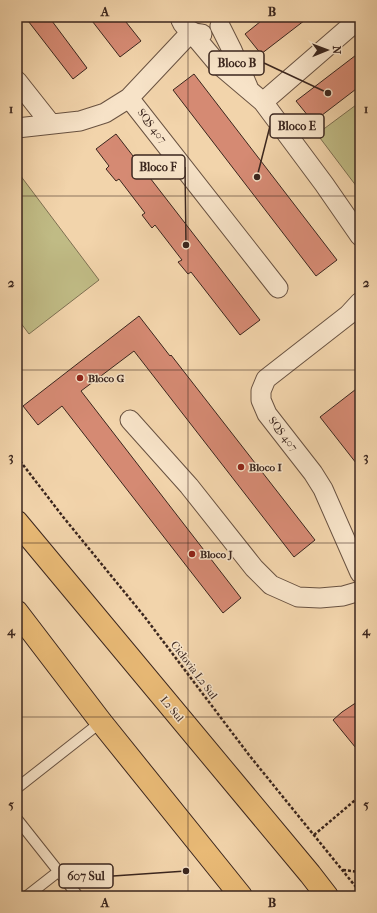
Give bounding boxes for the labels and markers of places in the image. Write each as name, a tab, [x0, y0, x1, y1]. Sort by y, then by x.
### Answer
callout: Bloco B	[209, 51, 264, 75]
callout: Bloco E	[270, 114, 324, 138]
callout: Bloco F	[132, 155, 185, 179]
place label: Bloco G	[88, 372, 124, 385]
marker: Bloco G	[75, 373, 85, 383]
place label: Bloco I	[249, 461, 282, 474]
marker: Bloco I	[236, 462, 246, 472]
place label: Bloco J	[200, 548, 233, 561]
marker: Bloco J	[187, 549, 197, 559]
callout: 607 Sul	[59, 864, 113, 888]

